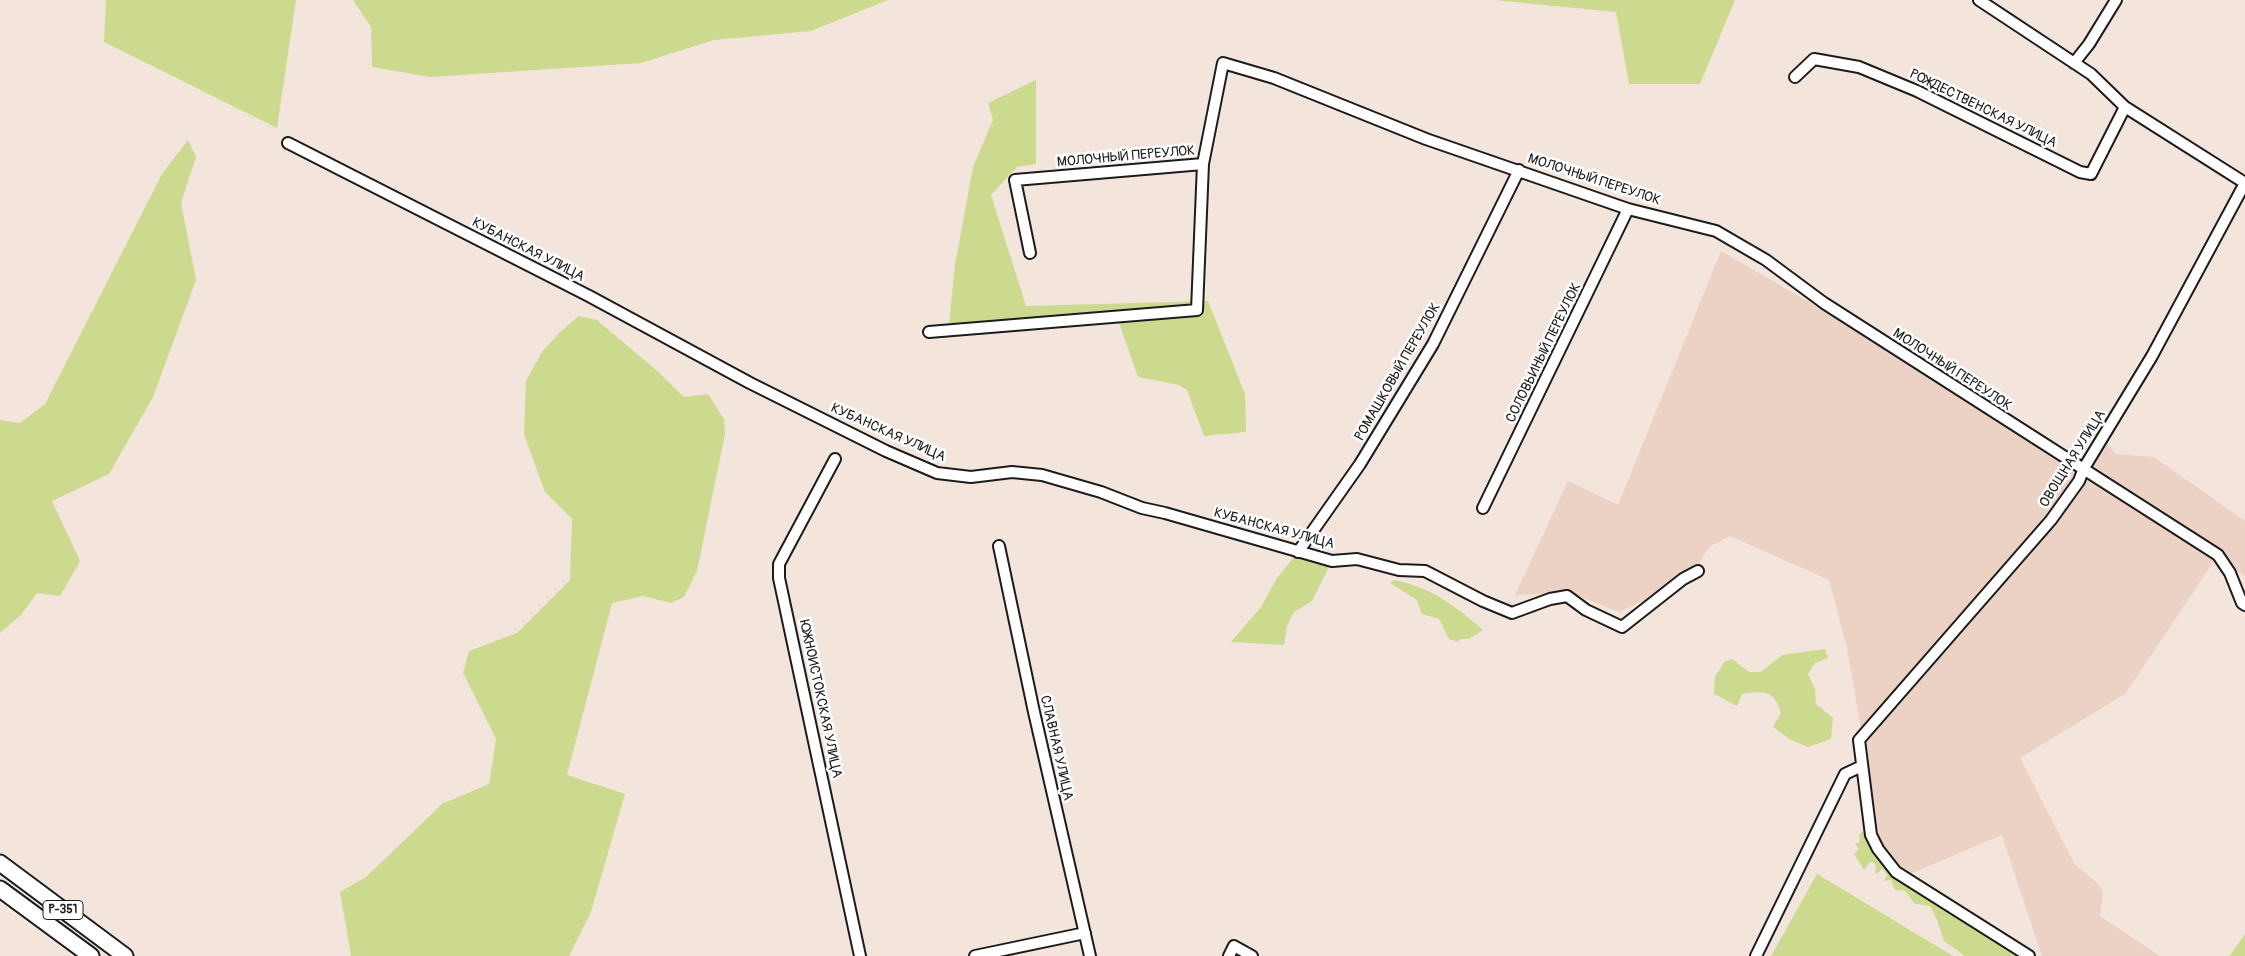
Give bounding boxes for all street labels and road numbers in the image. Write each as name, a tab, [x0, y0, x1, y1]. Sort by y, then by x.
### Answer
street label: РОЖДЕСТВЕНСКАЯ УЛИЦА	[1907, 66, 2059, 152]
street label: МОЛОЧНЫЙ ПЕРЕУЛОК	[1056, 143, 1196, 171]
street label: МОЛОЧНЫЙ ПЕРЕУЛОК	[1525, 151, 1663, 209]
street label: КУБАНСКАЯ УЛИЦА	[469, 214, 587, 286]
street label: СОЛОВЬИНЫЙ ПЕРЕУЛОК	[1503, 280, 1585, 426]
street label: РОМАШКОВЫЙ ПЕРЕУЛОК	[1352, 300, 1444, 444]
street label: МОЛОЧНЫЙ ПЕРЕУЛОК	[1889, 325, 2015, 415]
street label: КУБАНСКАЯ УЛИЦА	[828, 400, 948, 466]
street label: ОВОЩНАЯ УЛИЦА	[2036, 407, 2110, 511]
street label: КУБАНСКАЯ УЛИЦА	[1212, 505, 1336, 553]
street label: ЮЖНОИСТОКСКАЯ УЛИЦА	[795, 618, 845, 780]
street label: СЛАВНАЯ УЛИЦА	[1036, 694, 1076, 802]
road number: Р-351	[43, 900, 83, 920]

